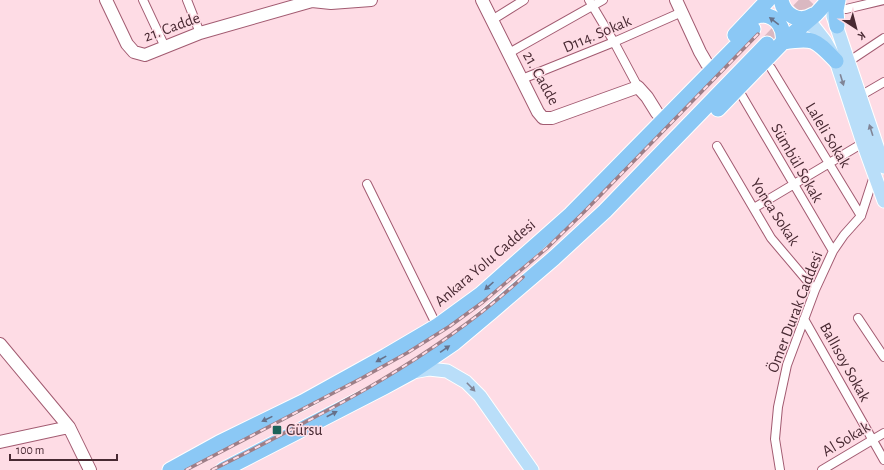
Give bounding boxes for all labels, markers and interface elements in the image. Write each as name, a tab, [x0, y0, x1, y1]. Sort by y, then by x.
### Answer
north arrow	[836, 8, 876, 48]
street label: 21. Cadde	[142, 9, 202, 45]
street label: D114. Sokak	[561, 12, 634, 55]
one-way arrow	[769, 17, 780, 25]
text: K	[855, 29, 867, 42]
street label: 21. Cadde	[520, 48, 562, 108]
one-way arrow	[839, 75, 845, 87]
street label: Laleli Sokak	[802, 100, 854, 171]
street label: Sümbül Sokak	[768, 121, 826, 206]
one-way arrow	[868, 123, 874, 135]
street label: Yonca Sokak	[748, 176, 803, 249]
street label: Ankara Yolu Caddesi	[432, 216, 538, 310]
street label: Ömer Durak Caddesi	[763, 249, 825, 375]
one-way arrow	[484, 282, 494, 291]
street label: Ballısoy Sokak	[816, 320, 874, 405]
one-way arrow	[439, 345, 450, 353]
one-way arrow	[376, 355, 387, 362]
one-way arrow	[466, 382, 476, 392]
one-way arrow	[327, 411, 338, 417]
one-way arrow	[261, 416, 272, 422]
street label: Al Sokak	[819, 418, 873, 459]
place label: Gürsu	[286, 422, 323, 438]
marker: Gürsu	[271, 424, 283, 436]
scale bar	[10, 436, 117, 462]
text: 100 m	[16, 444, 44, 456]

